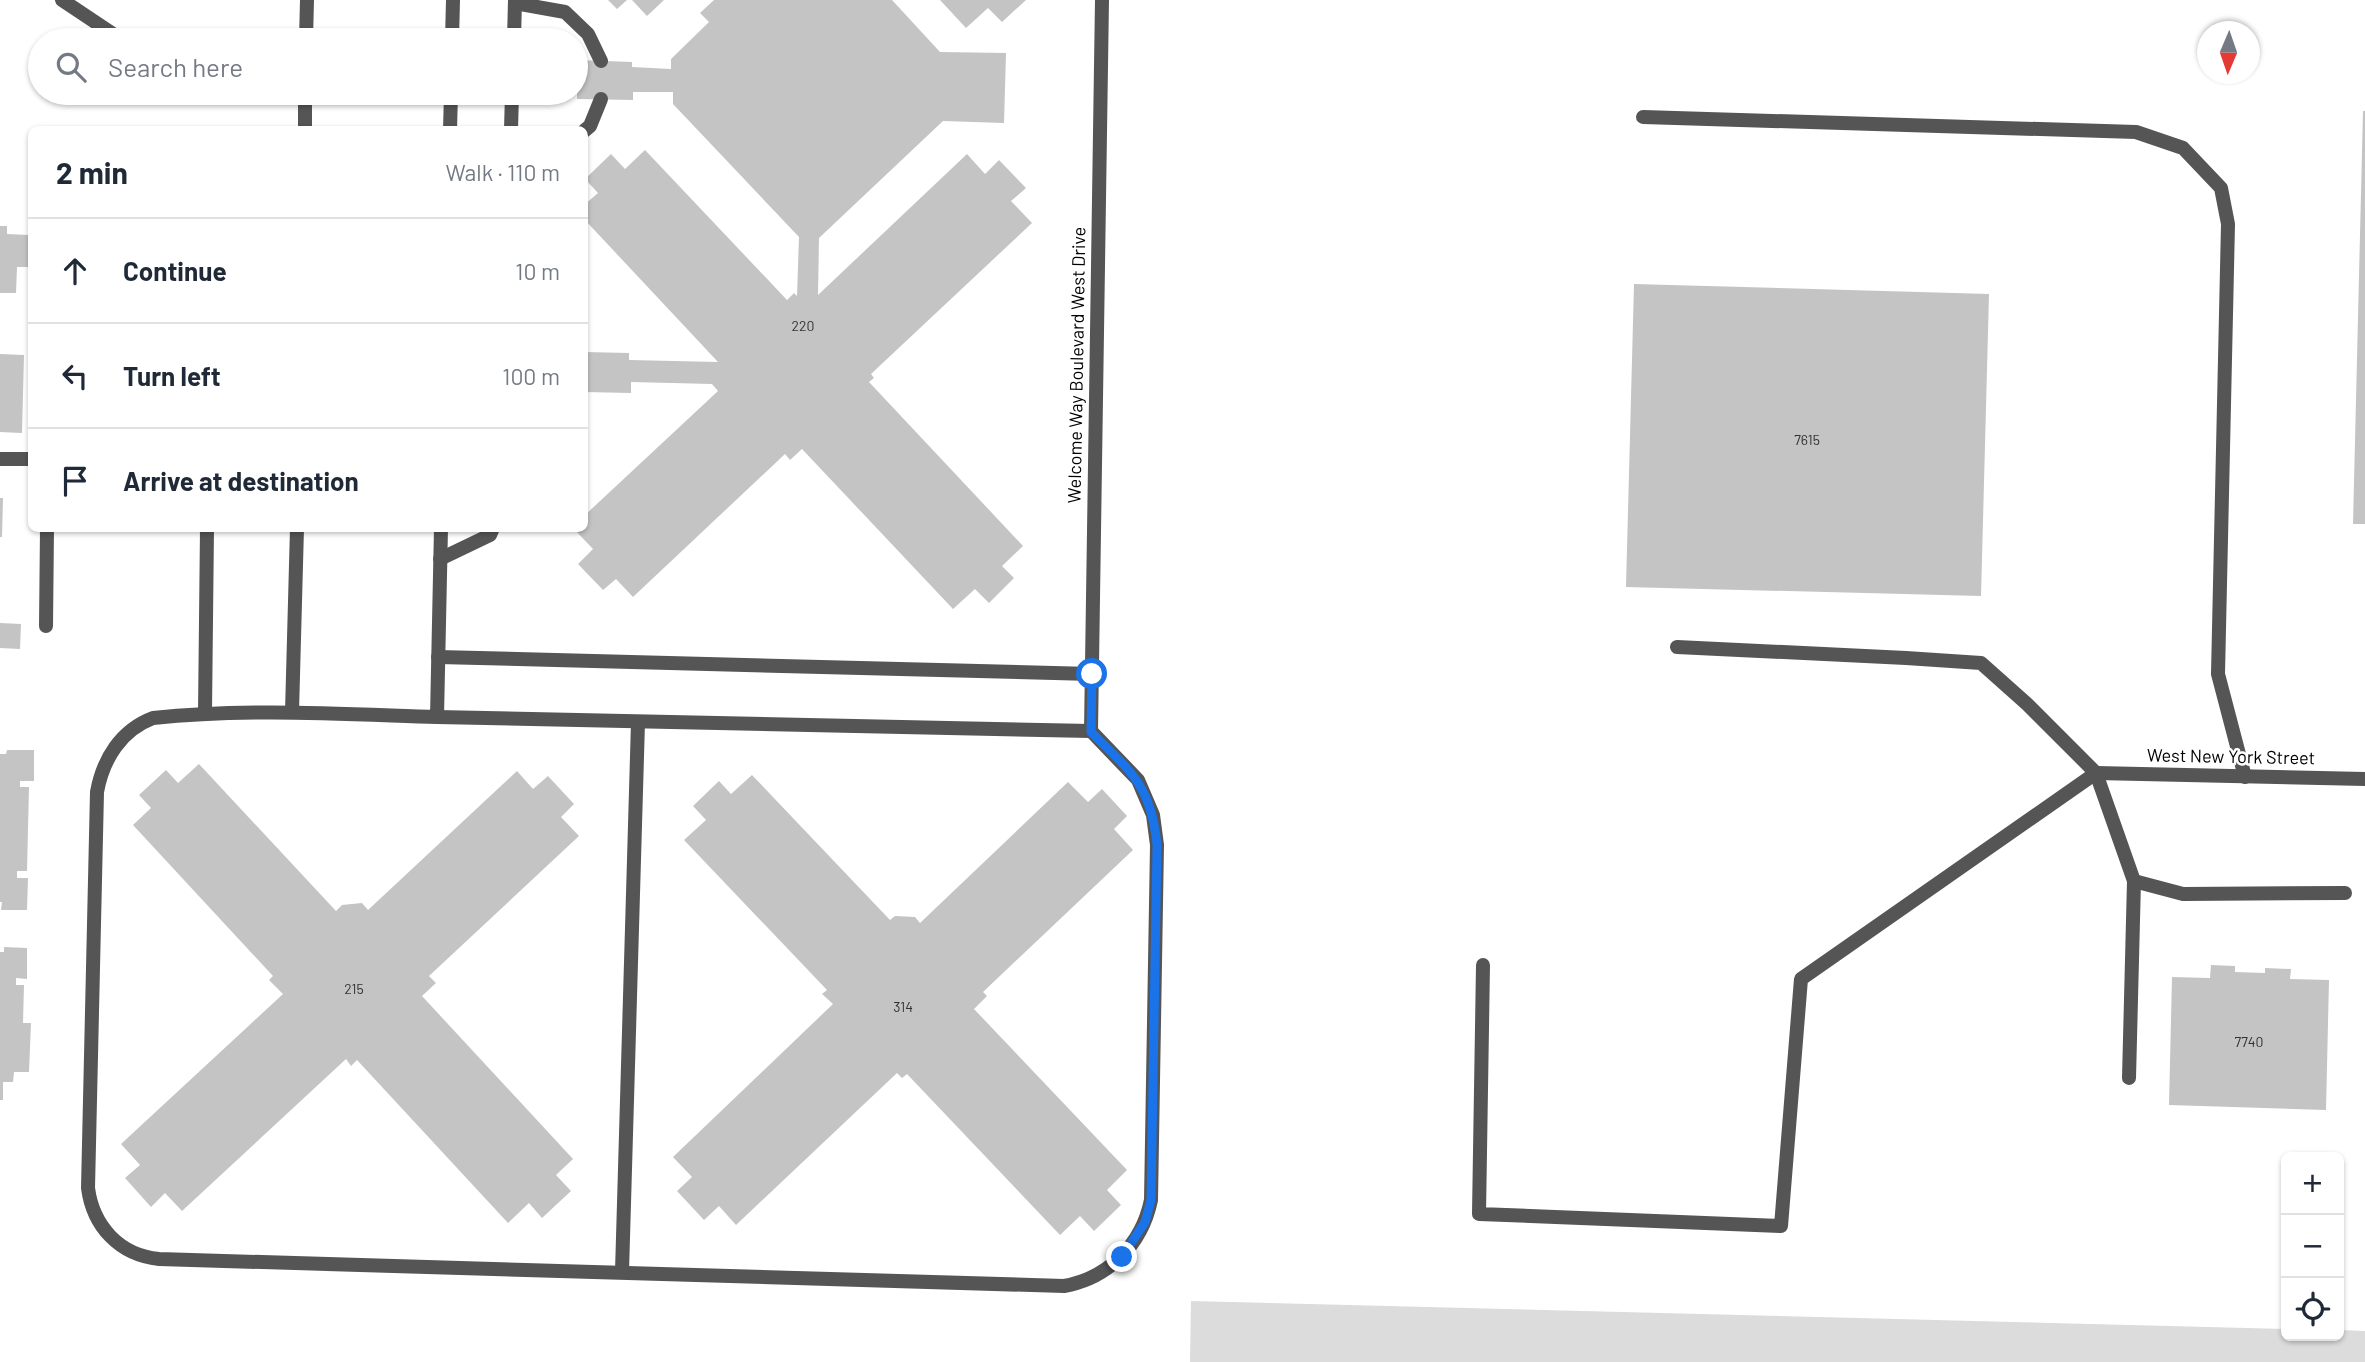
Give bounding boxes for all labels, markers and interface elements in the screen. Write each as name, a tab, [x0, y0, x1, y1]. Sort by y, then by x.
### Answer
north arrow	[2197, 21, 2260, 84]
search box	[28, 28, 588, 105]
icon: search	[52, 48, 90, 86]
text: Search here	[108, 51, 243, 82]
text: 2 min	[56, 154, 128, 190]
text: Walk · 110 m	[446, 158, 560, 186]
street label: Welcome Way Boulevard West Drive	[1063, 227, 1089, 503]
icon: ahead	[56, 252, 94, 290]
text: Continue	[123, 255, 227, 286]
text: 10 m	[515, 257, 560, 285]
house number: 220	[792, 317, 814, 334]
icon: left	[56, 357, 94, 395]
text: Turn left	[123, 360, 221, 391]
text: 100 m	[502, 362, 560, 390]
house number: 7615	[1794, 431, 1820, 448]
icon: arrive	[56, 462, 94, 500]
text: Arrive at destination	[123, 465, 359, 496]
route start	[1076, 658, 1107, 689]
street label: West New York Street	[2147, 744, 2315, 768]
house number: 215	[344, 980, 364, 997]
house number: 314	[893, 998, 913, 1015]
house number: 7740	[2235, 1033, 2263, 1050]
map controls	[2281, 1152, 2344, 1341]
button: +	[2281, 1152, 2344, 1215]
button: −	[2281, 1215, 2344, 1278]
route end	[1106, 1241, 1137, 1272]
button: locate	[2281, 1278, 2344, 1341]

